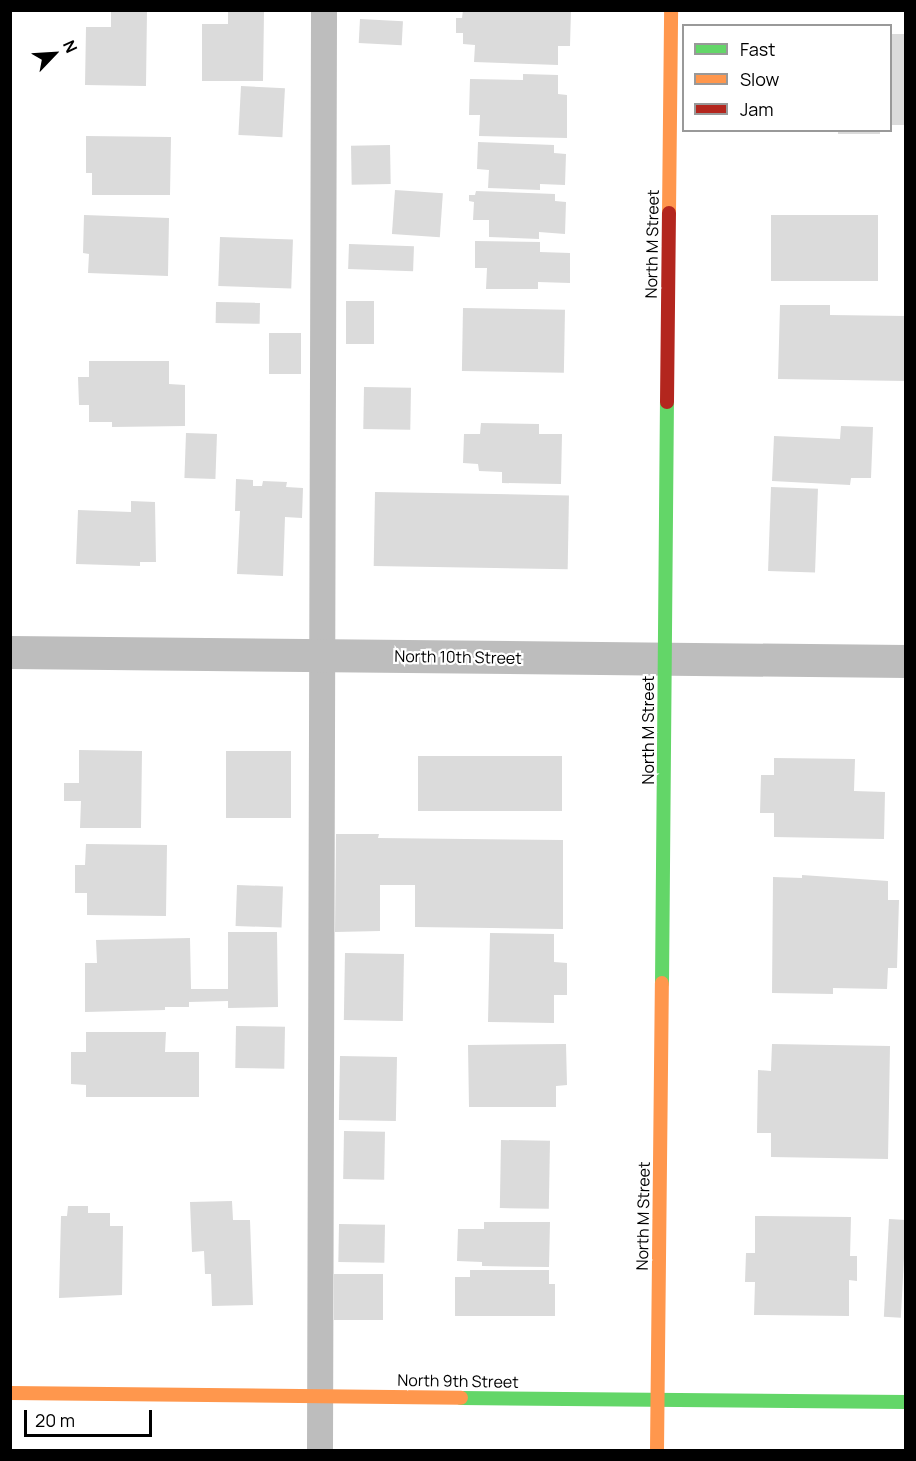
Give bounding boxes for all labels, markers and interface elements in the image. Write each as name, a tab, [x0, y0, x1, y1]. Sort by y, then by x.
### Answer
north arrow	[24, 24, 84, 84]
legend	[682, 24, 892, 132]
text: N	[58, 37, 83, 56]
text: Fast	[740, 37, 775, 61]
text: Slow	[740, 67, 779, 91]
text: Jam	[740, 97, 774, 121]
street label: North M Street	[641, 189, 663, 299]
street label: North 10th Street	[394, 646, 522, 668]
street label: North M Street	[638, 676, 658, 784]
street label: North M Street	[632, 1161, 654, 1271]
street label: North 9th Street	[397, 1370, 519, 1392]
scale bar	[27, 1398, 154, 1436]
text: 20 m	[35, 1408, 75, 1432]

